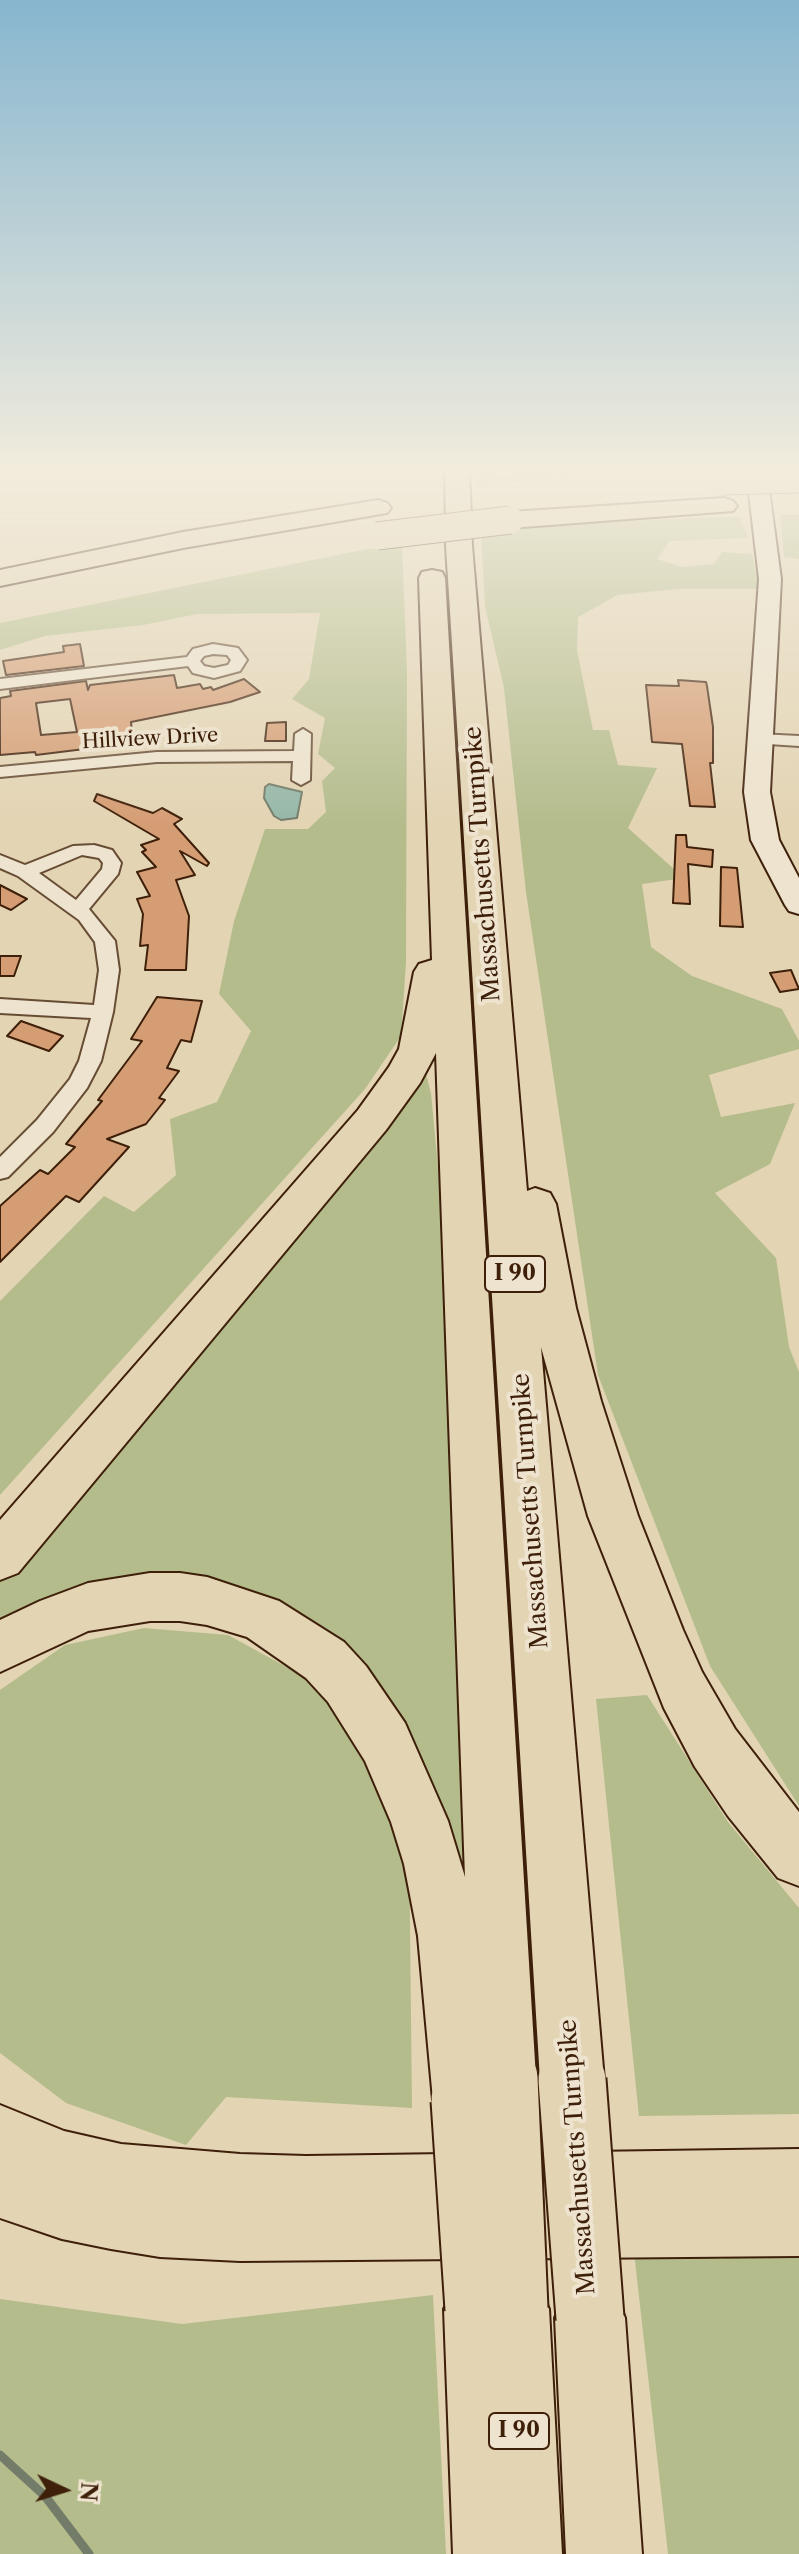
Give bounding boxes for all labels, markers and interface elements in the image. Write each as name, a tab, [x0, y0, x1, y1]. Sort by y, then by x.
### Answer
street label: Hillview Drive	[81, 723, 219, 755]
street label: Massachusetts Turnpike	[459, 725, 507, 1003]
road number: I 90	[485, 1256, 545, 1292]
street label: Massachusetts Turnpike	[507, 1372, 555, 1650]
street label: Massachusetts Turnpike	[554, 2018, 602, 2296]
road number: I 90	[489, 2413, 549, 2449]
north arrow	[24, 2450, 104, 2530]
text: N	[74, 2481, 103, 2502]

